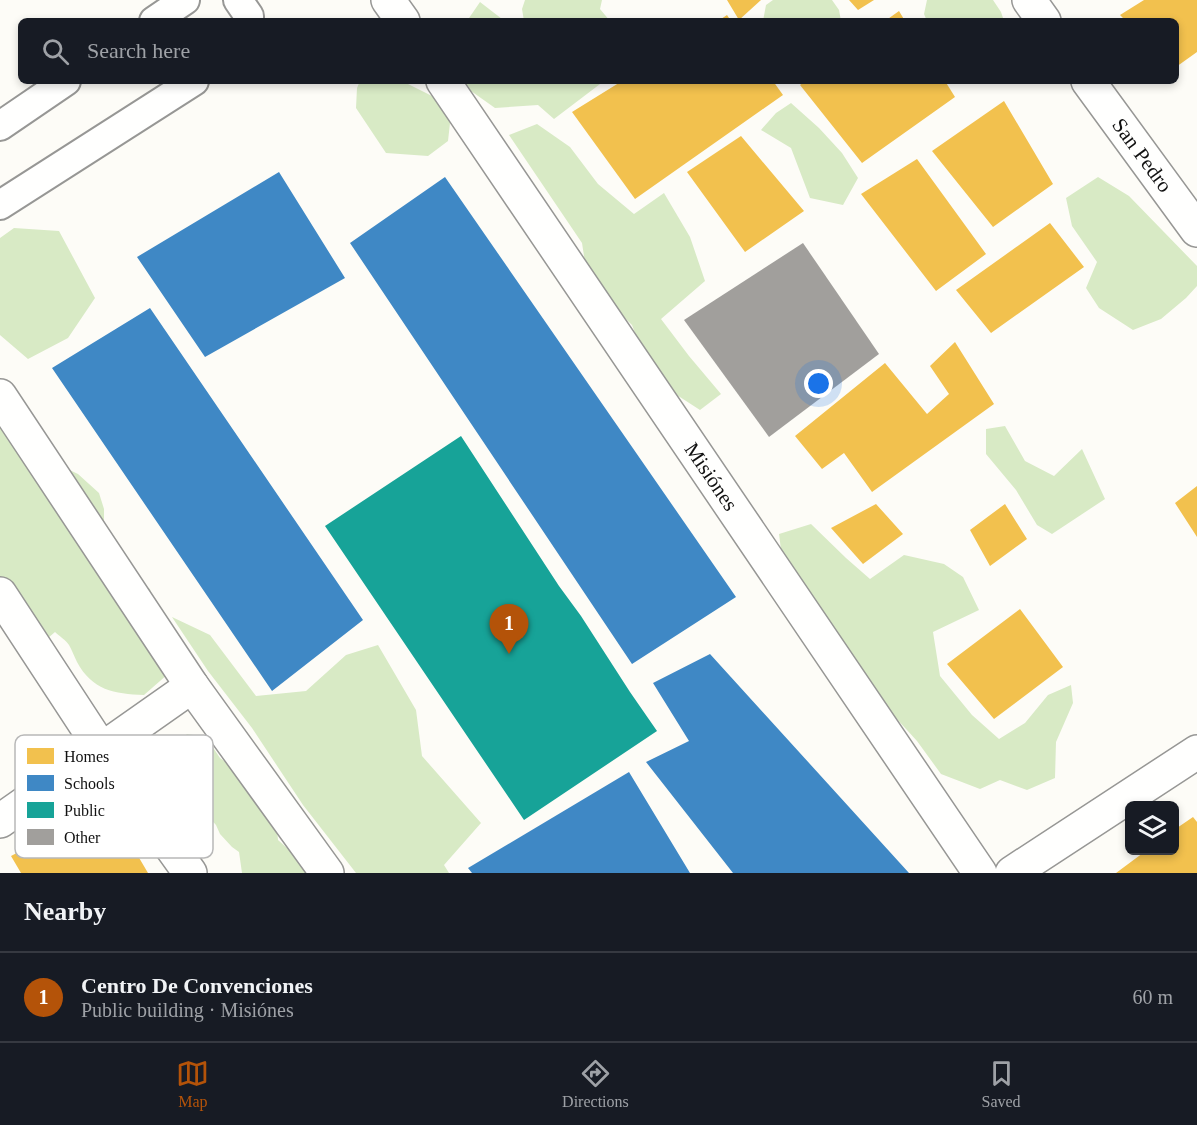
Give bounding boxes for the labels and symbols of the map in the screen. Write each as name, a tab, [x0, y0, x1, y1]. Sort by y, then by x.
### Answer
street label: San Pedro	[1107, 114, 1177, 197]
your location	[804, 369, 833, 398]
street label: Misiónes	[680, 438, 743, 515]
pin: 1	[490, 604, 528, 654]
legend	[15, 735, 213, 858]
text: Homes	[64, 748, 109, 765]
text: Schools	[64, 775, 115, 792]
text: Public	[64, 802, 105, 819]
text: Other	[64, 829, 101, 846]

